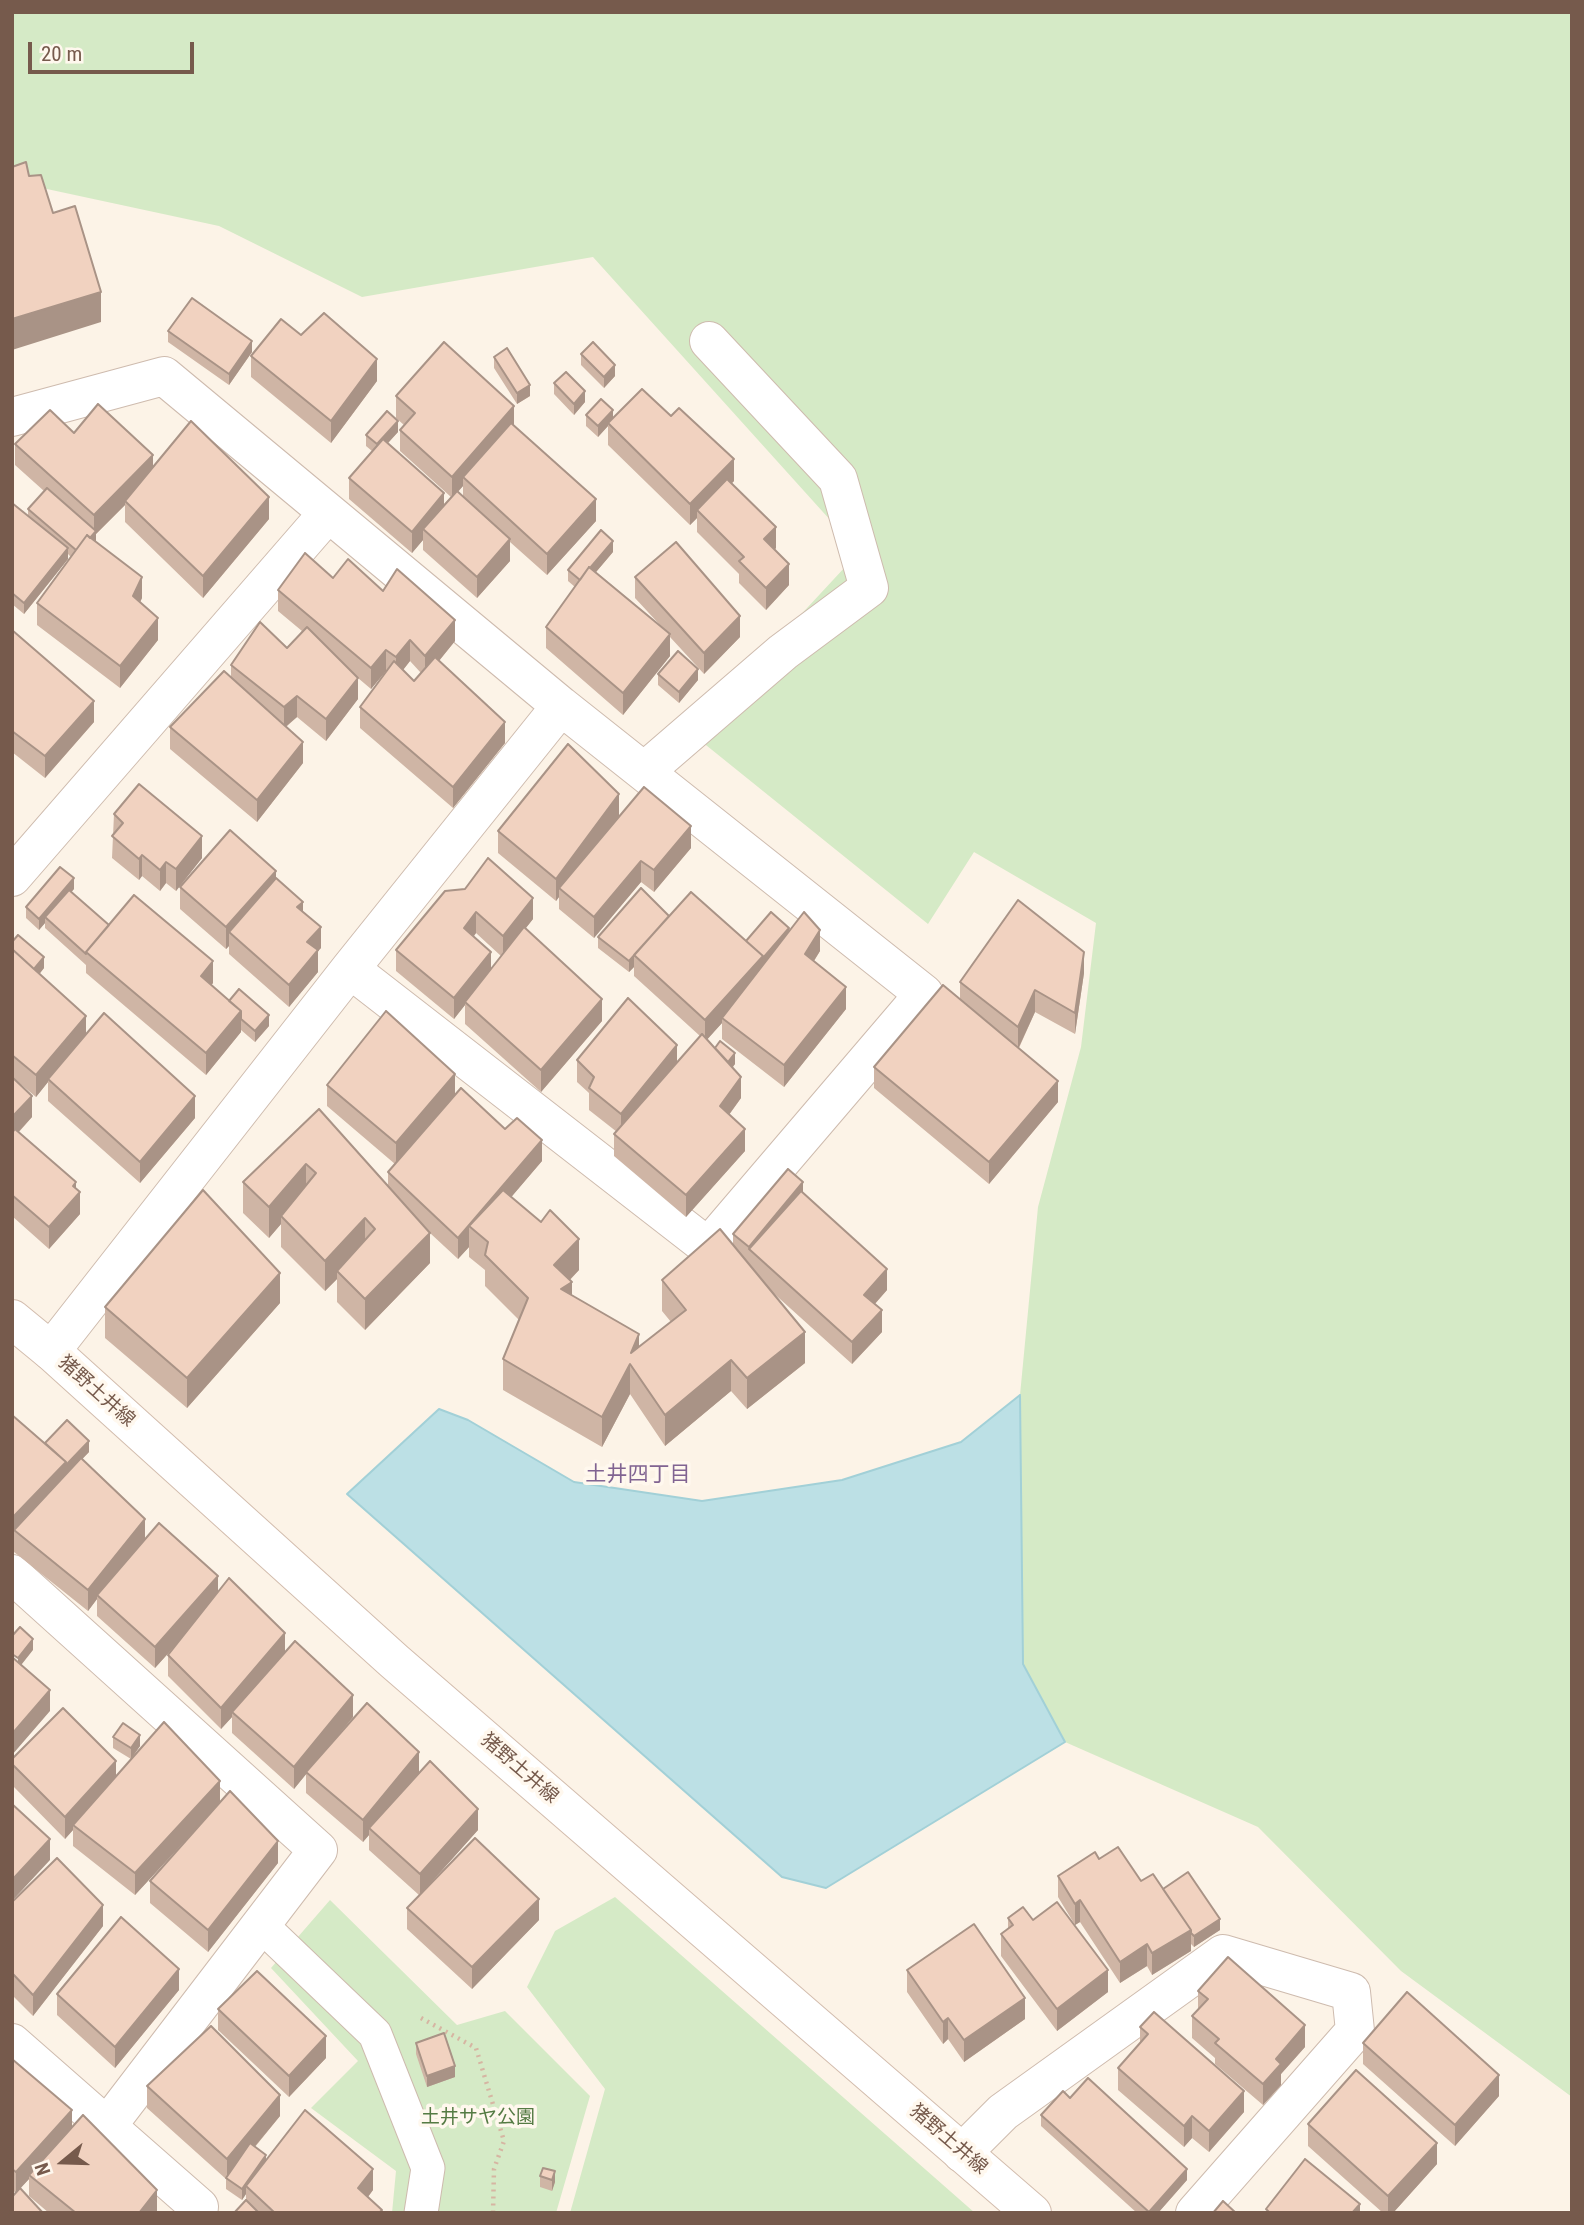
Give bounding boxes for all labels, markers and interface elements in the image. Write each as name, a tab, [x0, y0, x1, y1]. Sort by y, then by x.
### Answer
scale bar	[32, 28, 198, 72]
text: 20 m	[41, 42, 82, 66]
street label: 猪野土井線	[53, 1352, 139, 1432]
district label: 土井四丁目	[586, 1463, 690, 1489]
street label: 猪野土井線	[476, 1729, 562, 1809]
street label: 猪野土井線	[905, 2100, 991, 2180]
park label: 土井サヤ公園	[421, 2107, 535, 2129]
north arrow	[28, 2127, 98, 2197]
text: N	[30, 2160, 55, 2178]

